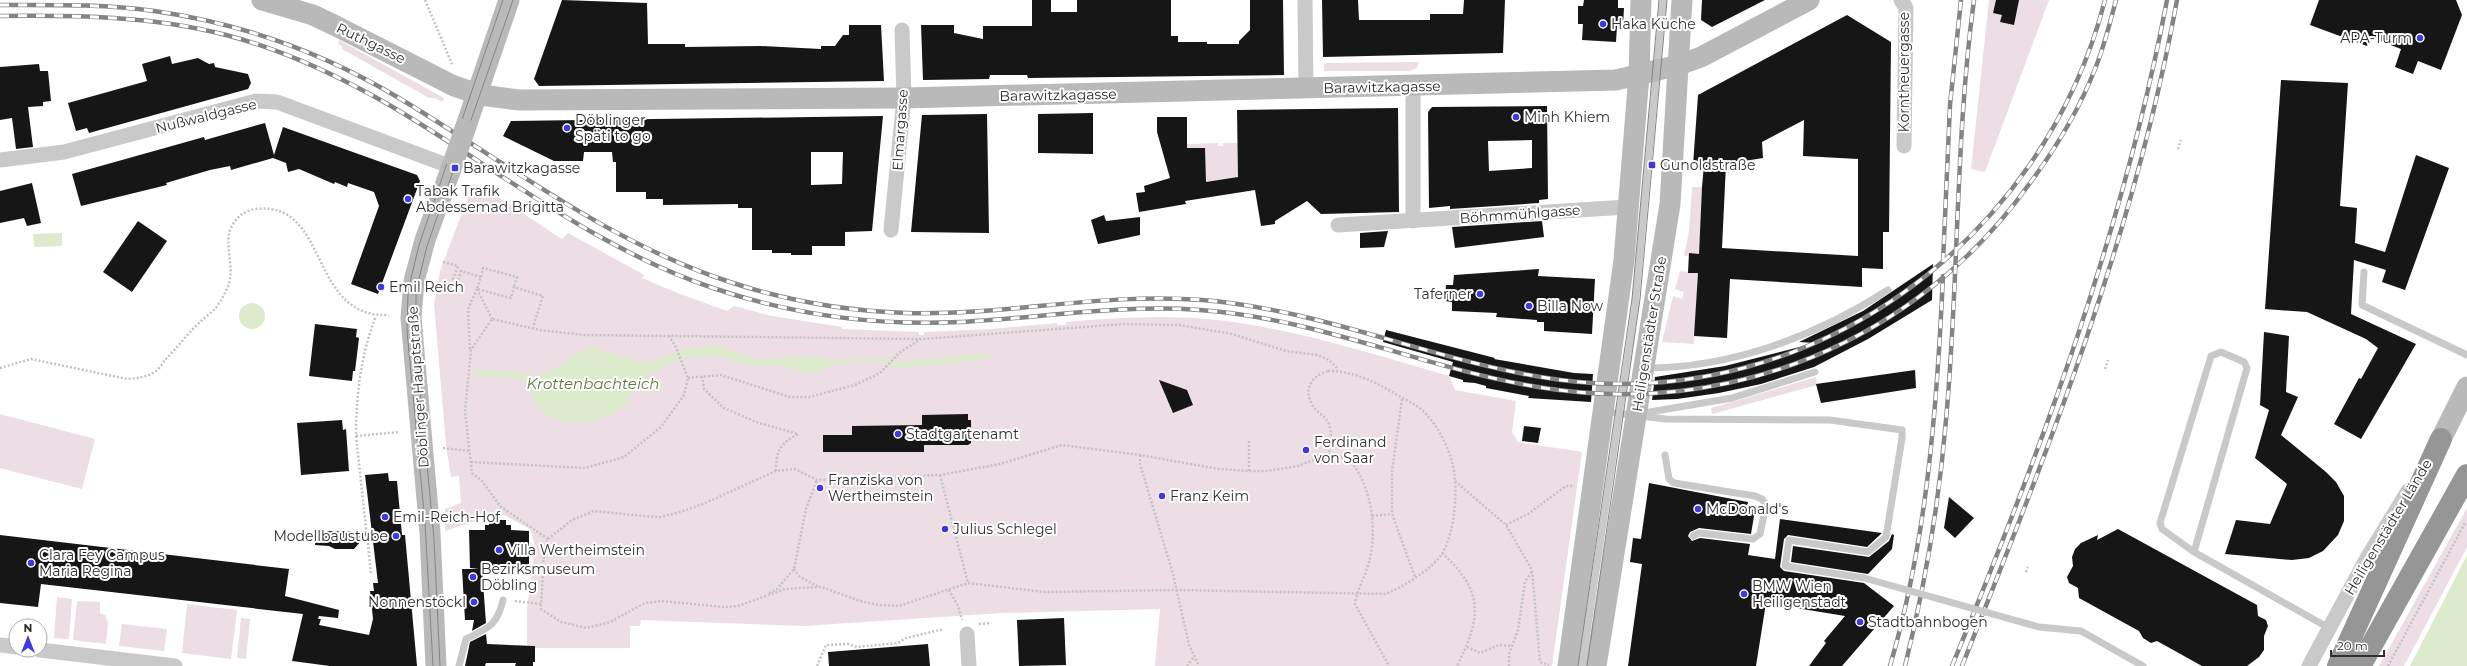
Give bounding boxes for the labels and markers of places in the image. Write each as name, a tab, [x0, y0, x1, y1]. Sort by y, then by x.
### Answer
place label: Haka Küche	[1611, 15, 1696, 33]
marker: Haka Küche	[1598, 19, 1608, 29]
place label: APA-Turm	[2340, 29, 2412, 47]
marker: APA-Turm	[2415, 33, 2425, 43]
place label: Minh Khiem	[1524, 108, 1610, 126]
place label: Döblinger Späti to go	[575, 111, 651, 145]
marker: Minh Khiem	[1511, 112, 1521, 122]
marker: Döblinger Späti to go	[562, 123, 572, 133]
place label: Gunoldstraße	[1660, 156, 1755, 174]
place label: Barawitzkagasse	[463, 159, 580, 177]
marker: Gunoldstraße	[1647, 160, 1657, 170]
marker: Barawitzkagasse	[450, 163, 460, 173]
place label: Tabak Trafik Abdessemad Brigitta	[416, 182, 564, 216]
marker: Tabak Trafik Abdessemad Brigitta	[403, 194, 413, 204]
place label: Emil Reich	[389, 278, 464, 296]
marker: Emil Reich	[376, 282, 386, 292]
place label: Taferner	[1414, 285, 1472, 303]
marker: Taferner	[1475, 289, 1485, 299]
place label: Billa Now	[1537, 297, 1604, 315]
marker: Billa Now	[1524, 301, 1534, 311]
place label: Stadtgartenamt	[906, 425, 1019, 443]
marker: Stadtgartenamt	[893, 429, 903, 439]
place label: Ferdinand von Saar	[1314, 433, 1386, 467]
marker: Ferdinand von Saar	[1301, 445, 1311, 455]
place label: Franziska von Wertheimstein	[828, 471, 933, 505]
marker: Franziska von Wertheimstein	[815, 483, 825, 493]
place label: Franz Keim	[1170, 487, 1249, 505]
marker: Franz Keim	[1157, 491, 1167, 501]
place label: McDonald's	[1706, 500, 1788, 518]
marker: McDonald's	[1693, 504, 1703, 514]
place label: Emil-Reich-Hof	[393, 508, 501, 526]
marker: Emil-Reich-Hof	[380, 512, 390, 522]
place label: Julius Schlegel	[952, 520, 1057, 538]
marker: Julius Schlegel	[940, 524, 950, 534]
place label: Modellbaustube	[273, 527, 388, 545]
marker: Modellbaustube	[391, 531, 401, 541]
place label: Villa Wertheimstein	[507, 541, 645, 559]
marker: Villa Wertheimstein	[494, 545, 504, 555]
place label: Clara Fey Campus Maria Regina	[39, 546, 165, 580]
marker: Clara Fey Campus Maria Regina	[26, 558, 36, 568]
place label: Bezirksmuseum Döbling	[481, 560, 595, 594]
marker: Bezirksmuseum Döbling	[468, 572, 478, 582]
place label: BMW Wien Heiligenstadt	[1752, 577, 1847, 611]
marker: BMW Wien Heiligenstadt	[1739, 589, 1749, 599]
place label: Nonnenstöckl	[368, 593, 466, 611]
marker: Nonnenstöckl	[469, 597, 479, 607]
place label: Stadtbahnbogen	[1868, 613, 1988, 631]
marker: Stadtbahnbogen	[1855, 617, 1865, 627]

